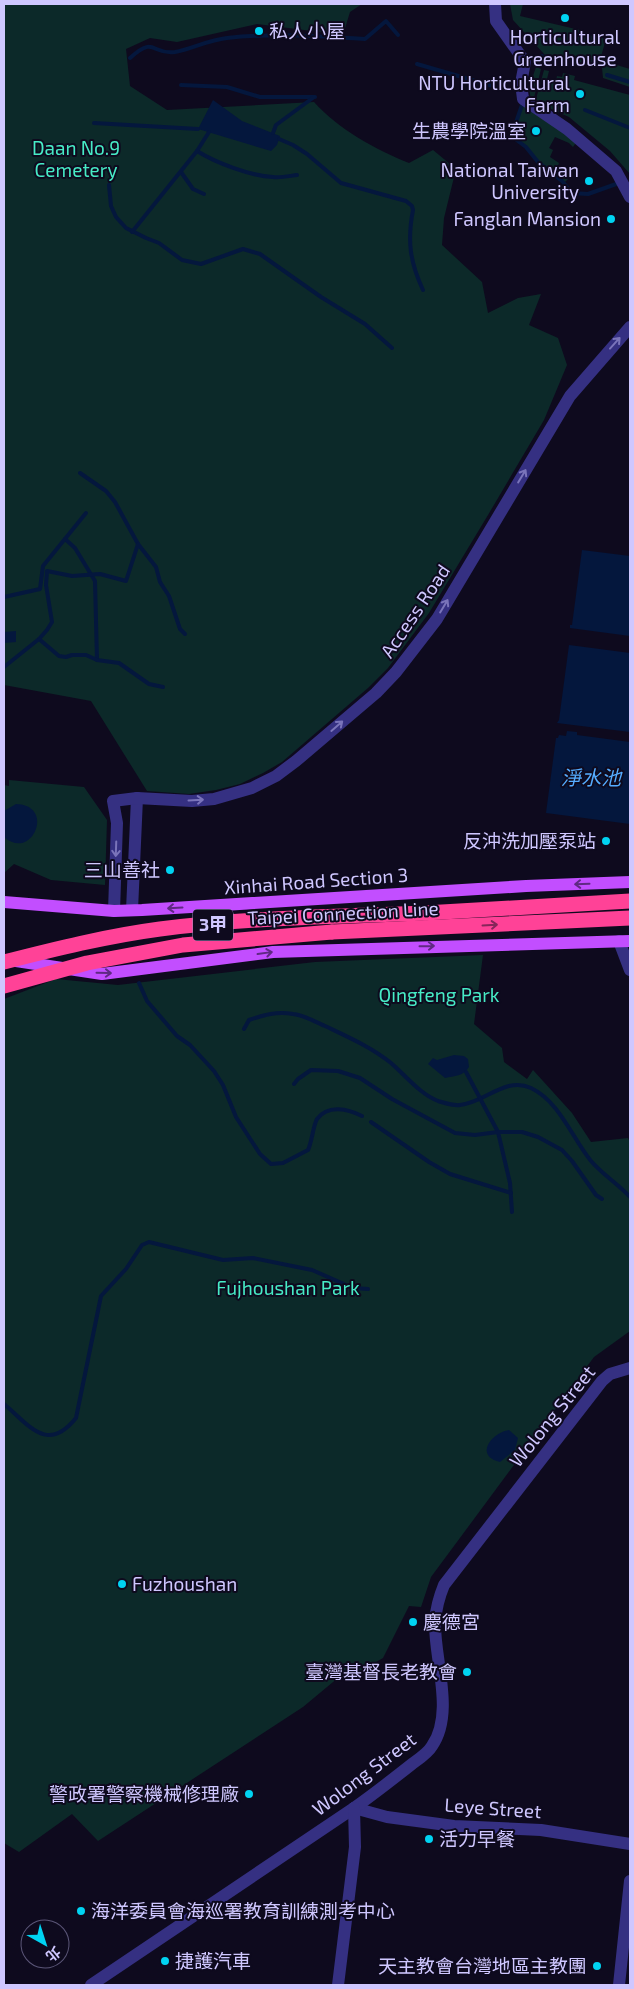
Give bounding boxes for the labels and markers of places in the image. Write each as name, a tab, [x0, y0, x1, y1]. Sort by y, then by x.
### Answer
marker: Horticultural Greenhouse	[559, 12, 571, 24]
place label: 私人小屋	[269, 19, 345, 42]
marker: 私人小屋	[253, 25, 265, 37]
place label: Horticultural Greenhouse	[510, 25, 621, 70]
place label: NTU Horticultural Farm	[418, 71, 570, 116]
marker: NTU Horticultural Farm	[574, 88, 586, 100]
place label: 生農學院溫室	[412, 119, 526, 142]
marker: 生農學院溫室	[530, 125, 542, 137]
place label: National Taiwan University	[441, 158, 579, 203]
marker: National Taiwan University	[583, 175, 595, 187]
place label: Fanglan Mansion	[453, 207, 601, 230]
marker: Fanglan Mansion	[605, 213, 617, 225]
place label: 反沖洗加壓泵站	[463, 829, 596, 852]
marker: 反沖洗加壓泵站	[600, 835, 612, 847]
place label: 三山善社	[84, 858, 160, 881]
marker: 三山善社	[164, 864, 176, 876]
place label: Fuzhoushan	[132, 1572, 237, 1595]
marker: Fuzhoushan	[116, 1578, 128, 1590]
place label: 慶德宮	[423, 1610, 480, 1633]
marker: 慶德宮	[407, 1616, 419, 1628]
place label: 臺灣基督長老教會	[305, 1660, 457, 1683]
marker: 臺灣基督長老教會	[461, 1666, 473, 1678]
place label: 警政署警察機械修理廠	[49, 1782, 239, 1805]
marker: 警政署警察機械修理廠	[243, 1788, 255, 1800]
place label: 活力早餐	[439, 1827, 515, 1850]
marker: 活力早餐	[423, 1833, 435, 1845]
place label: 海洋委員會海巡署教育訓練測考中心	[91, 1899, 395, 1922]
marker: 海洋委員會海巡署教育訓練測考中心	[75, 1905, 87, 1917]
place label: 捷護汽車	[175, 1949, 251, 1972]
place label: 天主教會台灣地區主教團	[378, 1954, 587, 1977]
marker: 捷護汽車	[159, 1955, 171, 1967]
marker: 天主教會台灣地區主教團	[591, 1960, 603, 1972]

